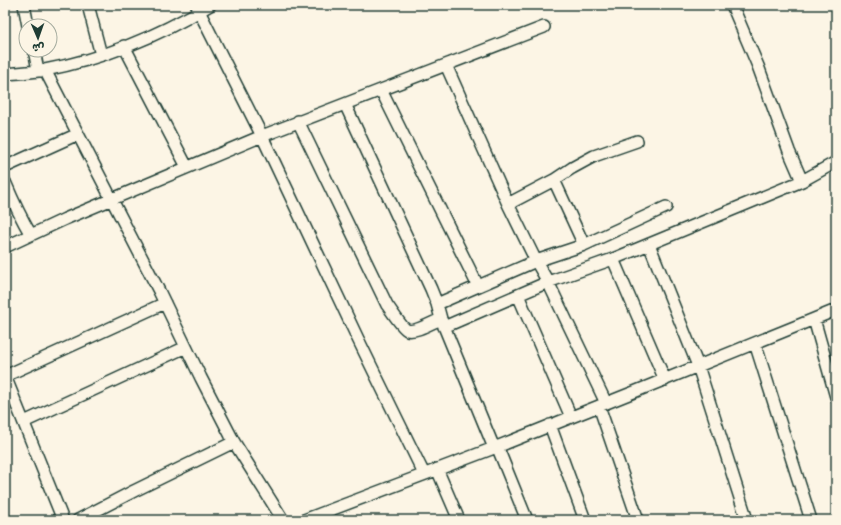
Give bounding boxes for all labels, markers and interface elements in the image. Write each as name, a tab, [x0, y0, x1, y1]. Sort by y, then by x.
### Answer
north arrow	[18, 18, 58, 58]
text: ش	[32, 39, 45, 55]

